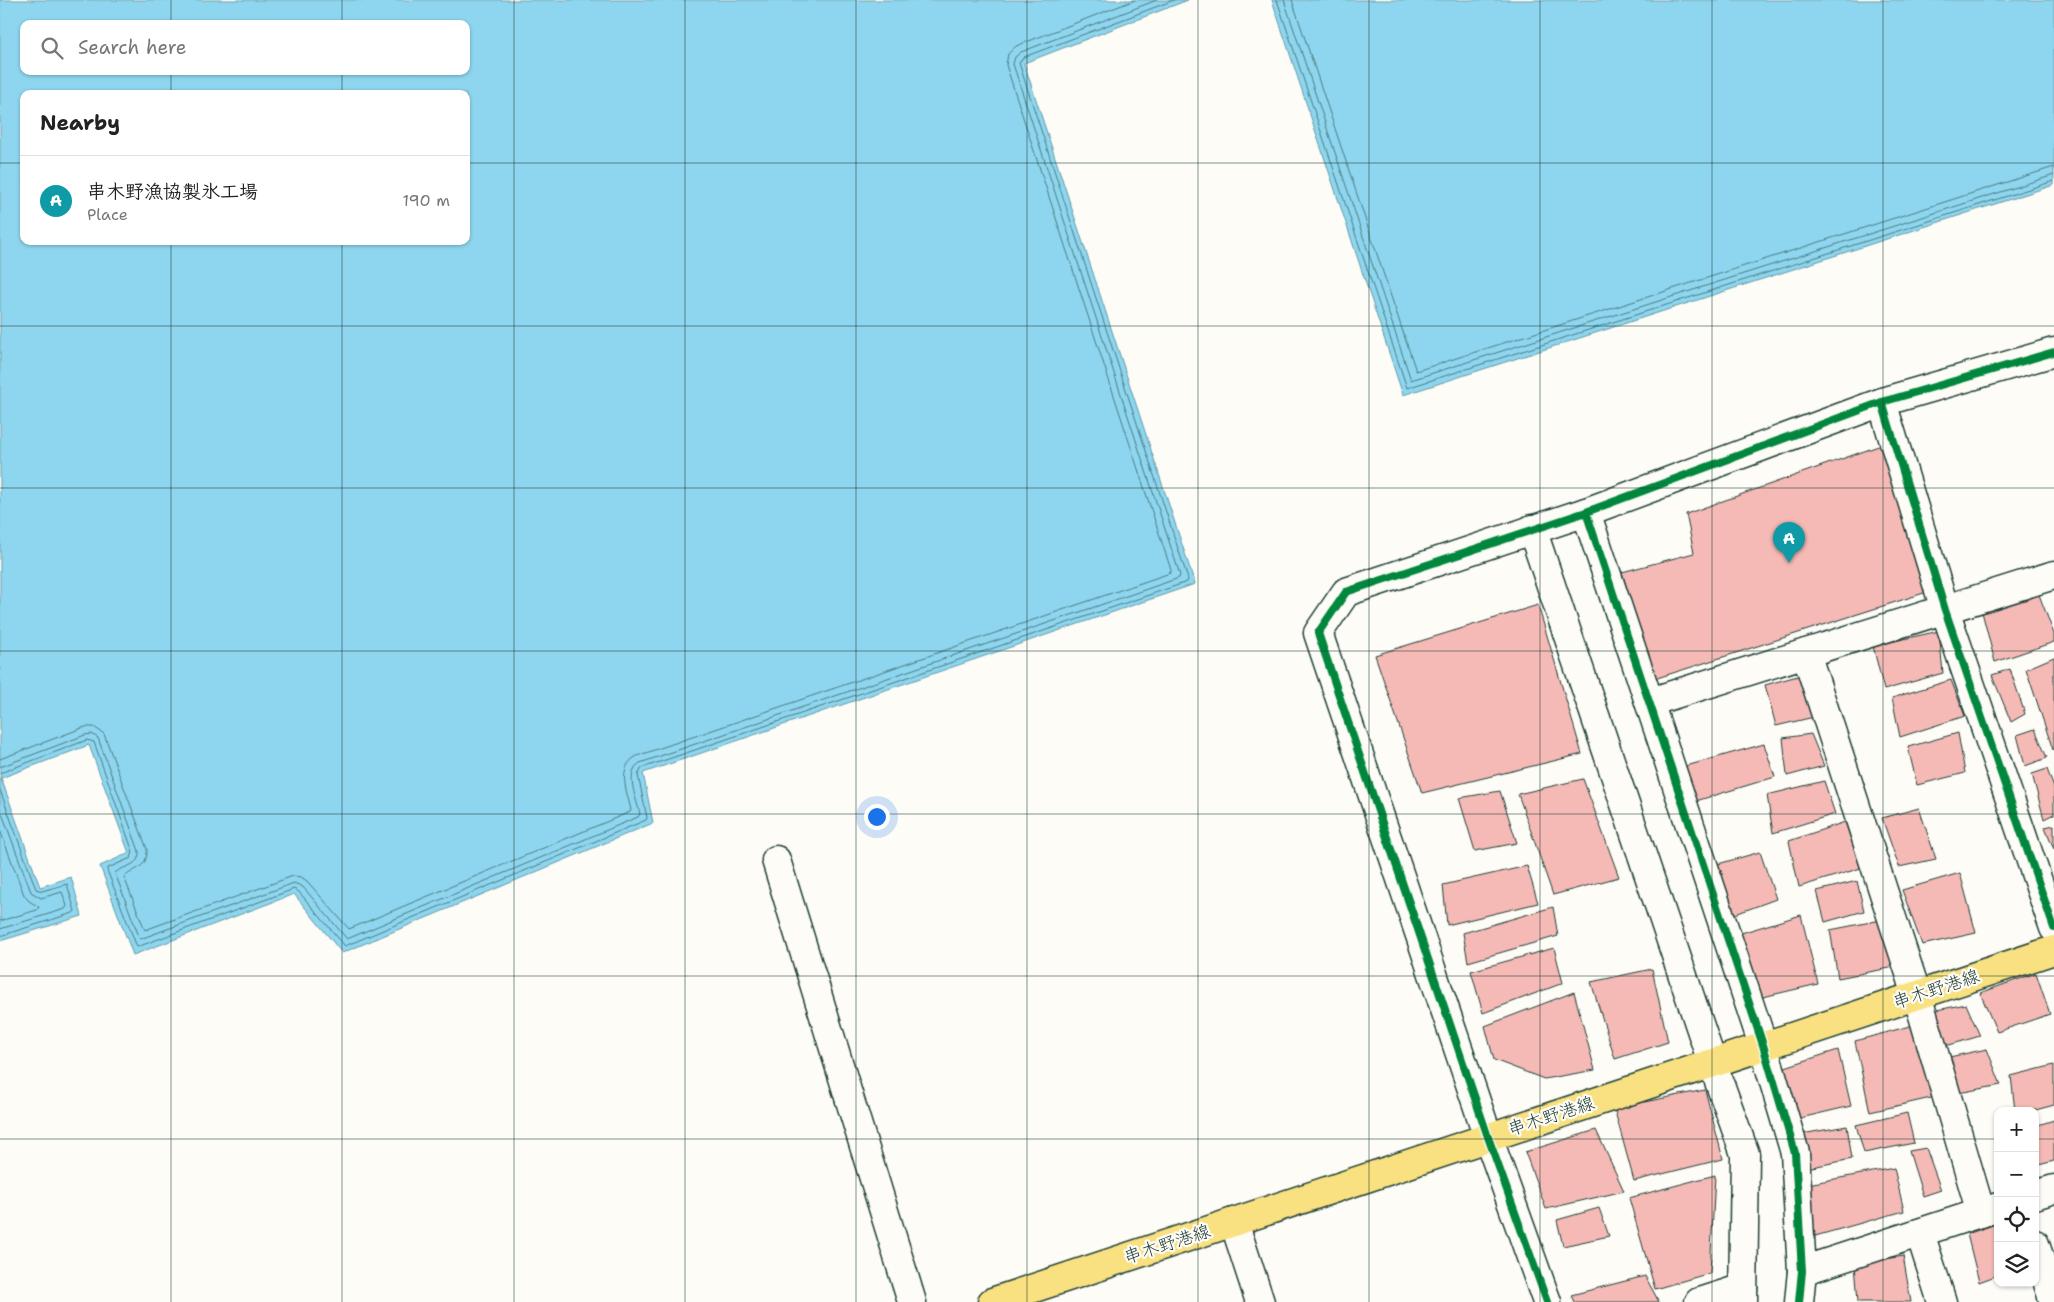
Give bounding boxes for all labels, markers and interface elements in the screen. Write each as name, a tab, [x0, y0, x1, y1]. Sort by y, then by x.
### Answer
search box	[20, 20, 470, 75]
icon: search	[38, 34, 66, 62]
text: Search here	[78, 35, 187, 60]
text: Nearby	[40, 109, 120, 137]
text: 串木野漁協製氷工場	[87, 179, 258, 204]
text: A	[50, 190, 62, 211]
text: 190 m	[403, 190, 450, 211]
text: Place	[87, 204, 128, 225]
pin: A	[1773, 522, 1805, 563]
your location	[864, 804, 890, 830]
street label: 串木野港線	[1889, 964, 1983, 1014]
street label: 串木野港線	[1504, 1091, 1598, 1141]
map controls	[1994, 1107, 2039, 1287]
button: +	[1994, 1107, 2039, 1152]
button: −	[1994, 1152, 2039, 1197]
button: locate	[1994, 1197, 2039, 1242]
street label: 串木野港線	[1120, 1219, 1214, 1269]
button: layers	[1994, 1242, 2039, 1287]

